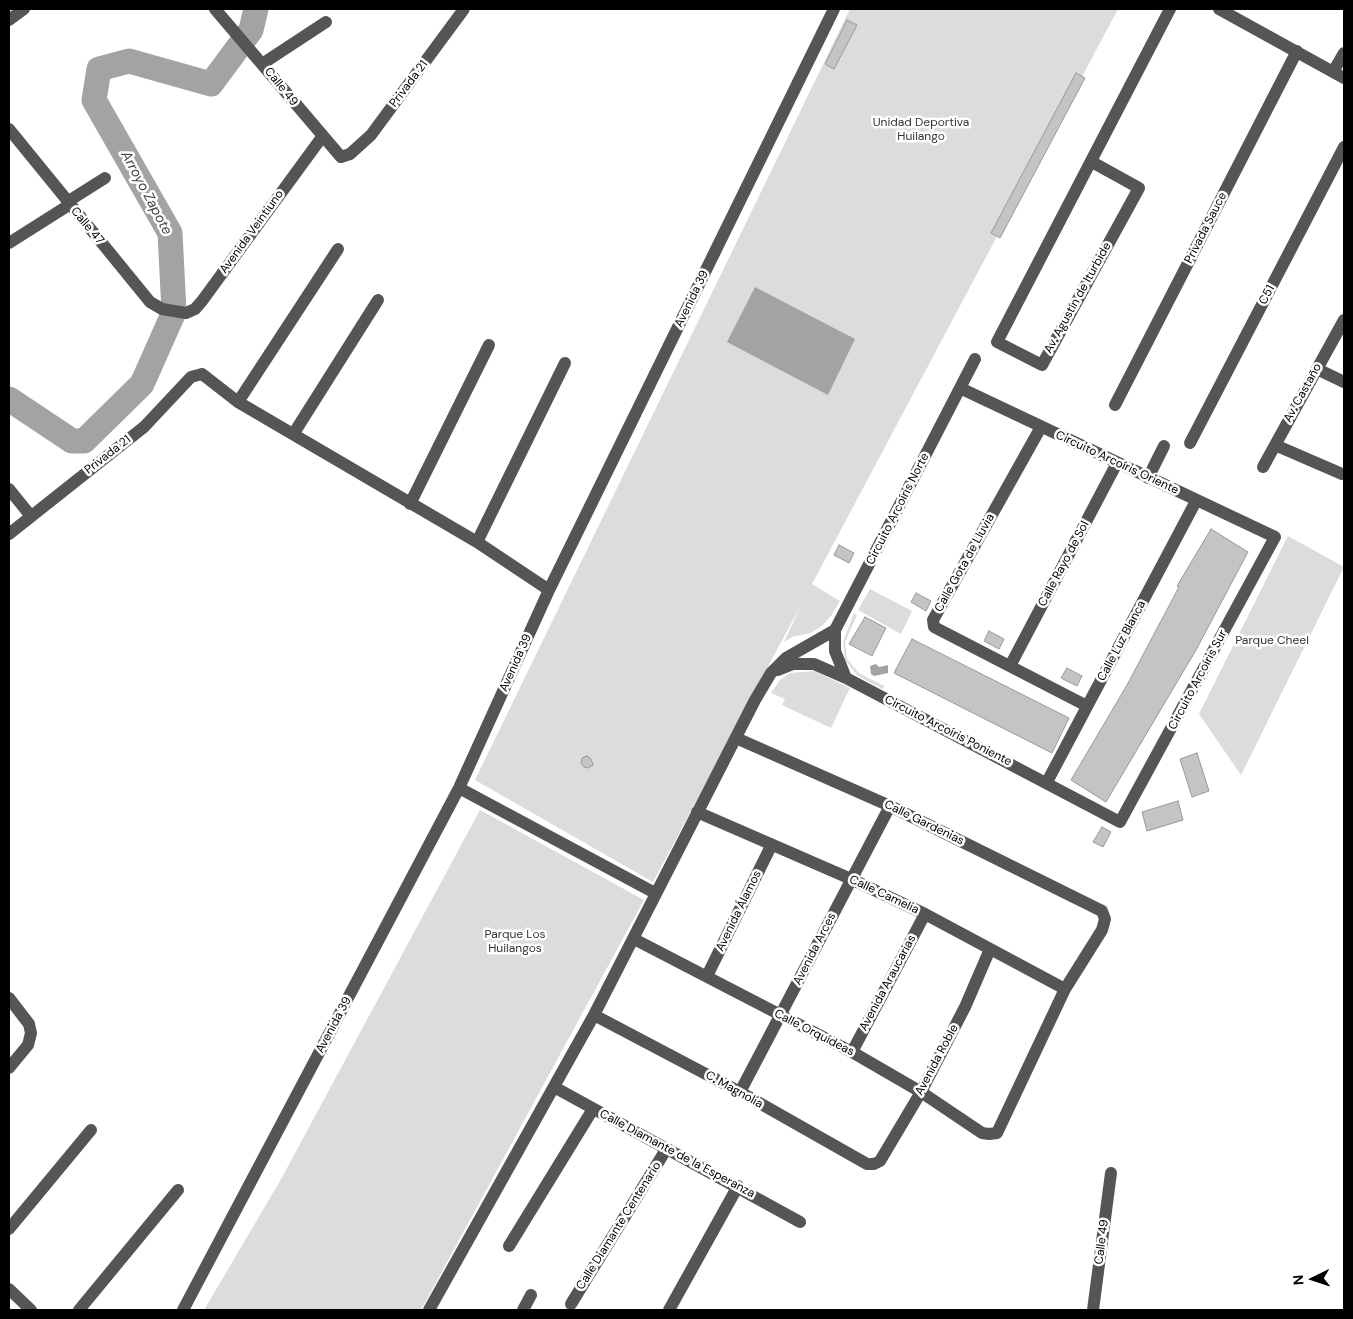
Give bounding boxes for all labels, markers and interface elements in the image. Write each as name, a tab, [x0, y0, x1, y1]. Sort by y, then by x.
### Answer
street label: Privada 21	[387, 58, 431, 110]
street label: Calle 49	[261, 65, 301, 109]
park label: Unidad Deportiva Huilango	[873, 116, 969, 144]
water label: Arroyo Zapote	[117, 148, 175, 238]
street label: Avenida Veintiuno	[217, 188, 287, 276]
street label: Privada Sauce	[1182, 190, 1230, 266]
street label: Calle 47	[67, 204, 107, 248]
street label: Av. Agustín de Iturbide	[1041, 240, 1115, 356]
street label: Avenida 39	[672, 268, 712, 330]
street label: C51	[1256, 283, 1278, 307]
street label: Av. Castaño	[1281, 361, 1325, 425]
street label: Circuito Arcoíris Oriente	[1053, 428, 1181, 498]
street label: Privada 21	[82, 432, 134, 478]
street label: Circuito Arcoíris Norte	[863, 451, 933, 567]
street label: Calle Gota de Lluvia	[932, 511, 998, 615]
street label: Calle Rayo de Sol	[1035, 519, 1093, 609]
street label: Calle Luz Blanca	[1095, 598, 1149, 684]
street label: Circuito Arcoíris Sur	[1166, 628, 1230, 732]
street label: Avenida 39	[497, 632, 535, 694]
park label: Parque Cheel	[1235, 634, 1309, 648]
street label: Circuito Arcoíris Poniente	[882, 693, 1014, 769]
street label: Calle Gardenias	[882, 797, 966, 849]
street label: Avenida Álamos	[713, 868, 765, 954]
street label: Calle Camelia	[847, 873, 921, 917]
street label: Avenida Arces	[791, 910, 839, 988]
park label: Parque Los Huilangos	[484, 928, 546, 956]
street label: Avenida Araucarias	[857, 933, 919, 1033]
street label: Avenida 39	[313, 994, 355, 1056]
street label: Calle Orquídeas	[772, 1007, 856, 1059]
street label: Avenida Roble	[912, 1022, 962, 1098]
street label: C. Magnolia	[703, 1068, 765, 1112]
street label: Calle Diamante de la Esperanza	[597, 1107, 757, 1201]
street label: Calle Diamante Centenario	[574, 1159, 664, 1293]
street label: Calle 49	[1092, 1219, 1112, 1265]
north arrow	[1288, 1254, 1338, 1304]
text: N	[1289, 1274, 1307, 1286]

